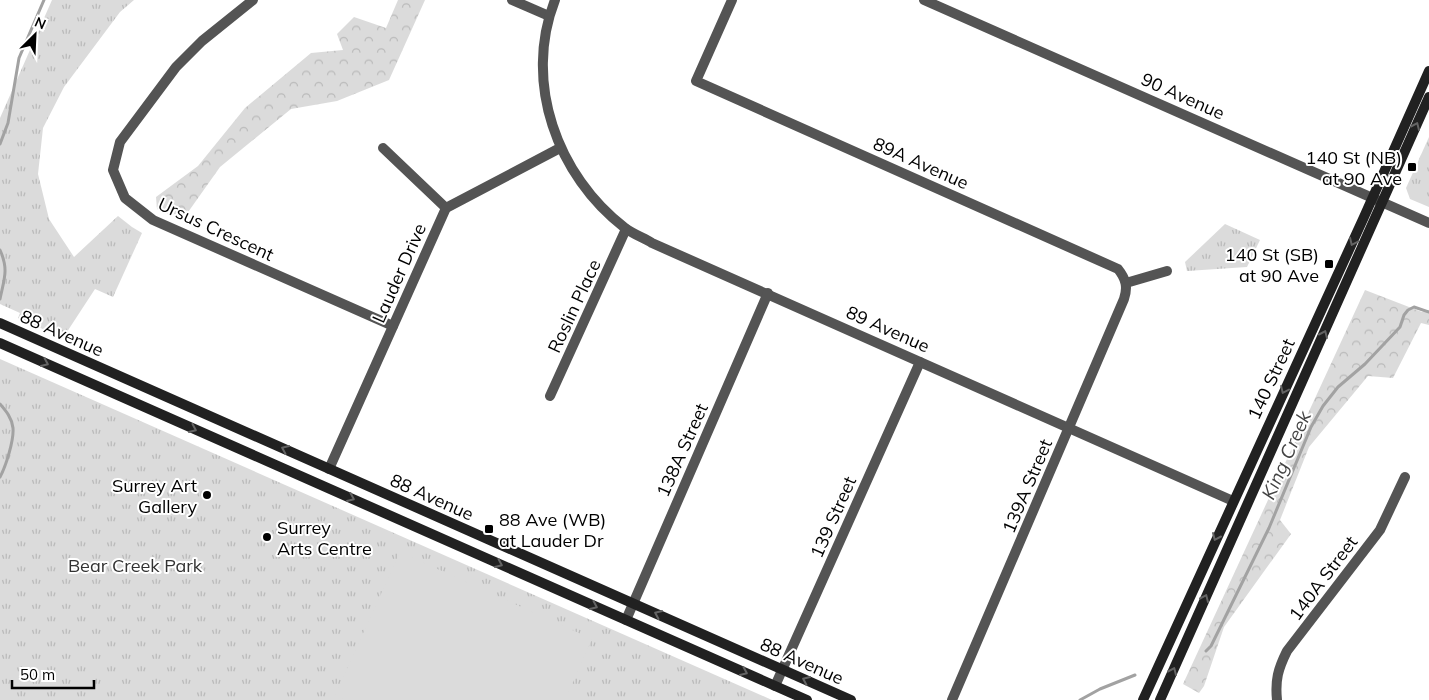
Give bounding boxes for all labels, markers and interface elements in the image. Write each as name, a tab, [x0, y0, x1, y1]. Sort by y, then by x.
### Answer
north arrow	[10, 10, 60, 60]
text: N	[32, 13, 49, 33]
street label: 90 Avenue	[1138, 67, 1228, 125]
one-way arrow	[1410, 122, 1421, 131]
street label: 89A Avenue	[870, 132, 972, 194]
place label: 140 St (NB) at 90 Ave	[1306, 146, 1402, 190]
marker: 140 St (NB) at 90 Ave	[1406, 161, 1418, 173]
street label: Ursus Crescent	[154, 192, 278, 266]
street label: Lauder Drive	[367, 220, 431, 326]
one-way arrow	[1348, 237, 1359, 246]
place label: 140 St (SB) at 90 Ave	[1225, 243, 1319, 287]
street label: Roslin Place	[542, 256, 606, 356]
marker: 140 St (SB) at 90 Ave	[1323, 258, 1335, 270]
street label: 89 Avenue	[843, 300, 933, 358]
street label: 88 Avenue	[17, 304, 107, 362]
one-way arrow	[1318, 330, 1328, 339]
street label: 140 Street	[1242, 335, 1300, 423]
one-way arrow	[39, 356, 48, 366]
one-way arrow	[1280, 385, 1291, 394]
street label: 138A Street	[651, 400, 713, 500]
water label: King Creek	[1256, 406, 1317, 503]
one-way arrow	[188, 422, 197, 433]
street label: 139A Street	[997, 435, 1057, 537]
one-way arrow	[281, 445, 290, 456]
street label: 88 Avenue	[387, 468, 477, 526]
street label: 139 Street	[805, 473, 861, 561]
place label: Surrey Art Gallery	[112, 474, 197, 518]
marker: Surrey Art Gallery	[201, 489, 213, 501]
one-way arrow	[346, 492, 355, 503]
place label: 88 Ave (WB) at Lauder Dr	[499, 508, 606, 552]
place label: Surrey Arts Centre	[277, 516, 372, 560]
marker: 88 Ave (WB) at Lauder Dr	[483, 523, 495, 535]
marker: Surrey Arts Centre	[261, 531, 273, 543]
street label: 140A Street	[1284, 531, 1362, 625]
one-way arrow	[1212, 532, 1223, 541]
park label: Bear Creek Park	[68, 554, 203, 577]
one-way arrow	[494, 557, 503, 568]
one-way arrow	[1199, 594, 1210, 603]
one-way arrow	[589, 599, 598, 610]
one-way arrow	[654, 610, 663, 621]
street label: 88 Avenue	[757, 632, 847, 690]
scale bar	[12, 658, 95, 690]
text: 50 m	[20, 665, 55, 684]
one-way arrow	[739, 665, 748, 676]
one-way arrow	[1166, 667, 1177, 676]
one-way arrow	[802, 676, 811, 687]

